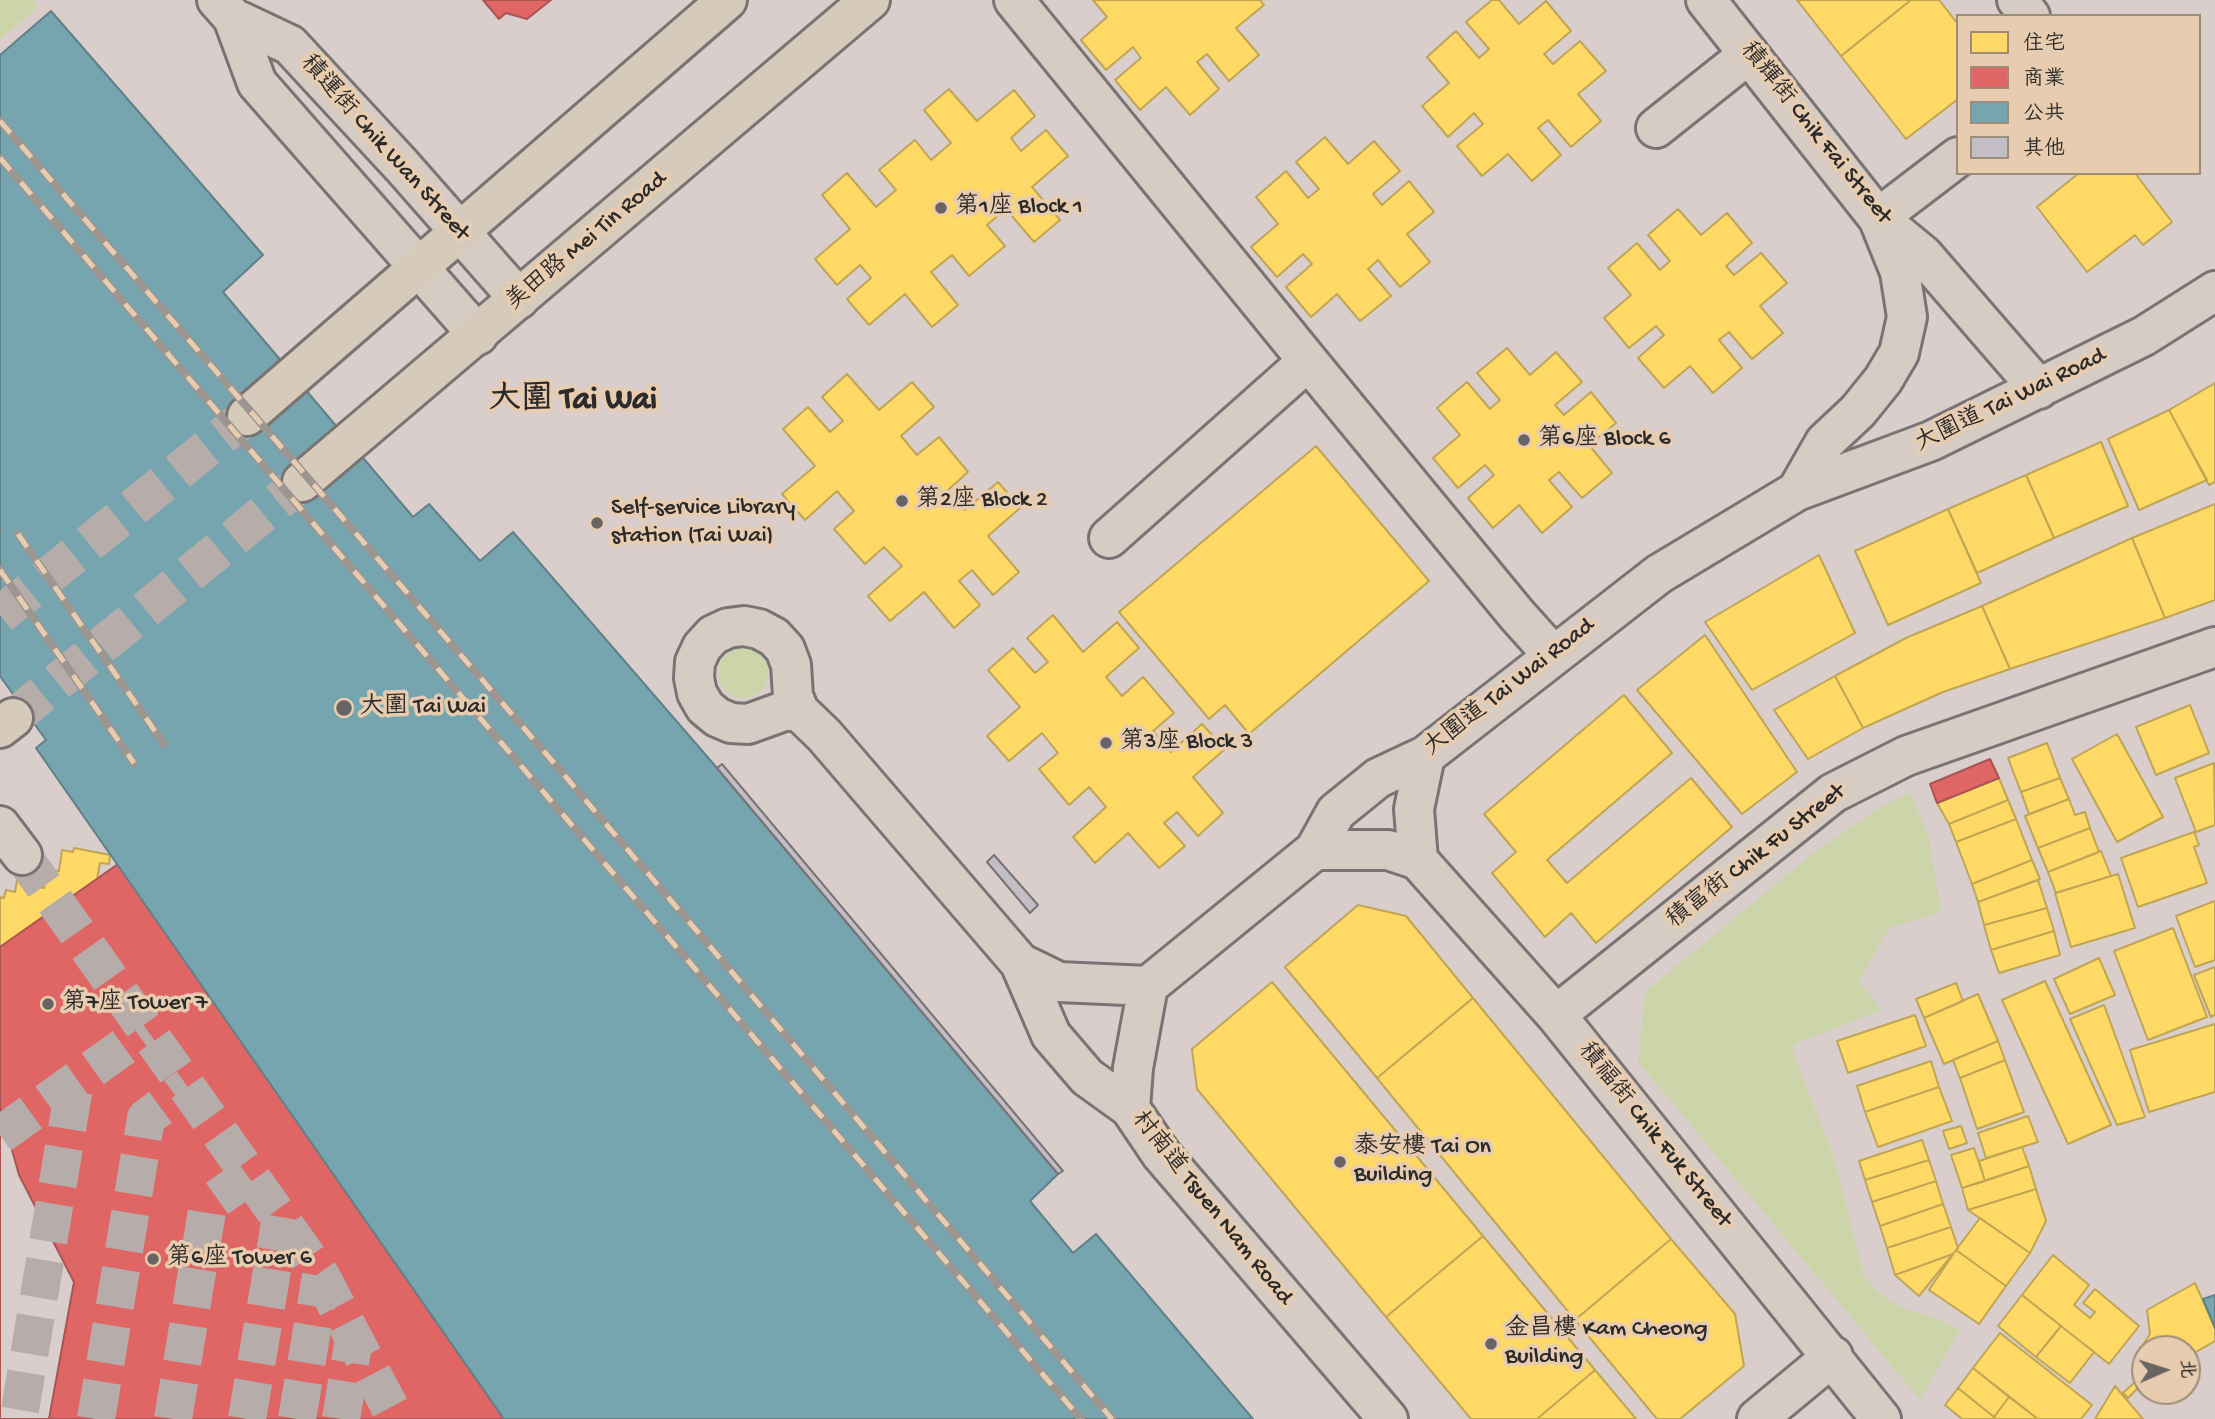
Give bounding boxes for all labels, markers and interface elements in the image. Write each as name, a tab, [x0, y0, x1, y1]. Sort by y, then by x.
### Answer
legend	[1956, 14, 2201, 175]
text: 住宅	[2023, 33, 2065, 58]
street label: 積輝街 Chik Fai Street	[1733, 37, 1897, 231]
street label: 積運街 Chik Wan Street	[293, 50, 475, 248]
text: 商業	[2023, 68, 2065, 93]
text: 公共	[2023, 103, 2065, 128]
text: 其他	[2023, 138, 2065, 163]
street label: 美田路 Mei Tin Road	[501, 166, 673, 318]
place label: 第1座 Block 1	[955, 194, 1083, 222]
marker: 第1座 Block 1	[933, 200, 949, 216]
street label: 大圍道 Tai Wai Road	[1911, 342, 2111, 460]
district label: 大圍 Tai Wai	[489, 383, 657, 421]
place label: 第6座 Block 6	[1538, 426, 1671, 454]
marker: 第6座 Block 6	[1516, 432, 1532, 448]
place label: 第2座 Block 2	[916, 487, 1048, 515]
marker: 第2座 Block 2	[894, 493, 910, 509]
place label: Self-service Library station (Tai Wai)	[611, 495, 795, 551]
marker: Self-service Library station (Tai Wai)	[589, 515, 605, 531]
street label: 大圍道 Tai Wai Road	[1419, 613, 1601, 763]
place label: 大圍 Tai Wai	[360, 694, 486, 722]
marker: 大圍 Tai Wai	[334, 698, 354, 718]
place label: 第3座 Block 3	[1120, 729, 1253, 757]
marker: 第3座 Block 3	[1098, 735, 1114, 751]
street label: 積富街 Chik Fu Street	[1662, 778, 1852, 936]
place label: 第7座 Tower 7	[62, 990, 207, 1018]
marker: 第7座 Tower 7	[40, 996, 56, 1012]
street label: 積福街 Chik Fuk Street	[1571, 1038, 1737, 1234]
street label: 村南道 Tsuen Nam Road	[1124, 1106, 1298, 1312]
place label: 泰安樓 Tai On Building	[1354, 1134, 1491, 1190]
marker: 泰安樓 Tai On Building	[1332, 1154, 1348, 1170]
place label: 第6座 Tower 6	[167, 1245, 312, 1273]
marker: 第6座 Tower 6	[145, 1251, 161, 1267]
place label: 金昌樓 Kam Cheong Building	[1505, 1316, 1708, 1372]
north arrow	[2131, 1335, 2201, 1405]
marker: 金昌樓 Kam Cheong Building	[1483, 1336, 1499, 1352]
text: 北	[2173, 1359, 2197, 1379]

